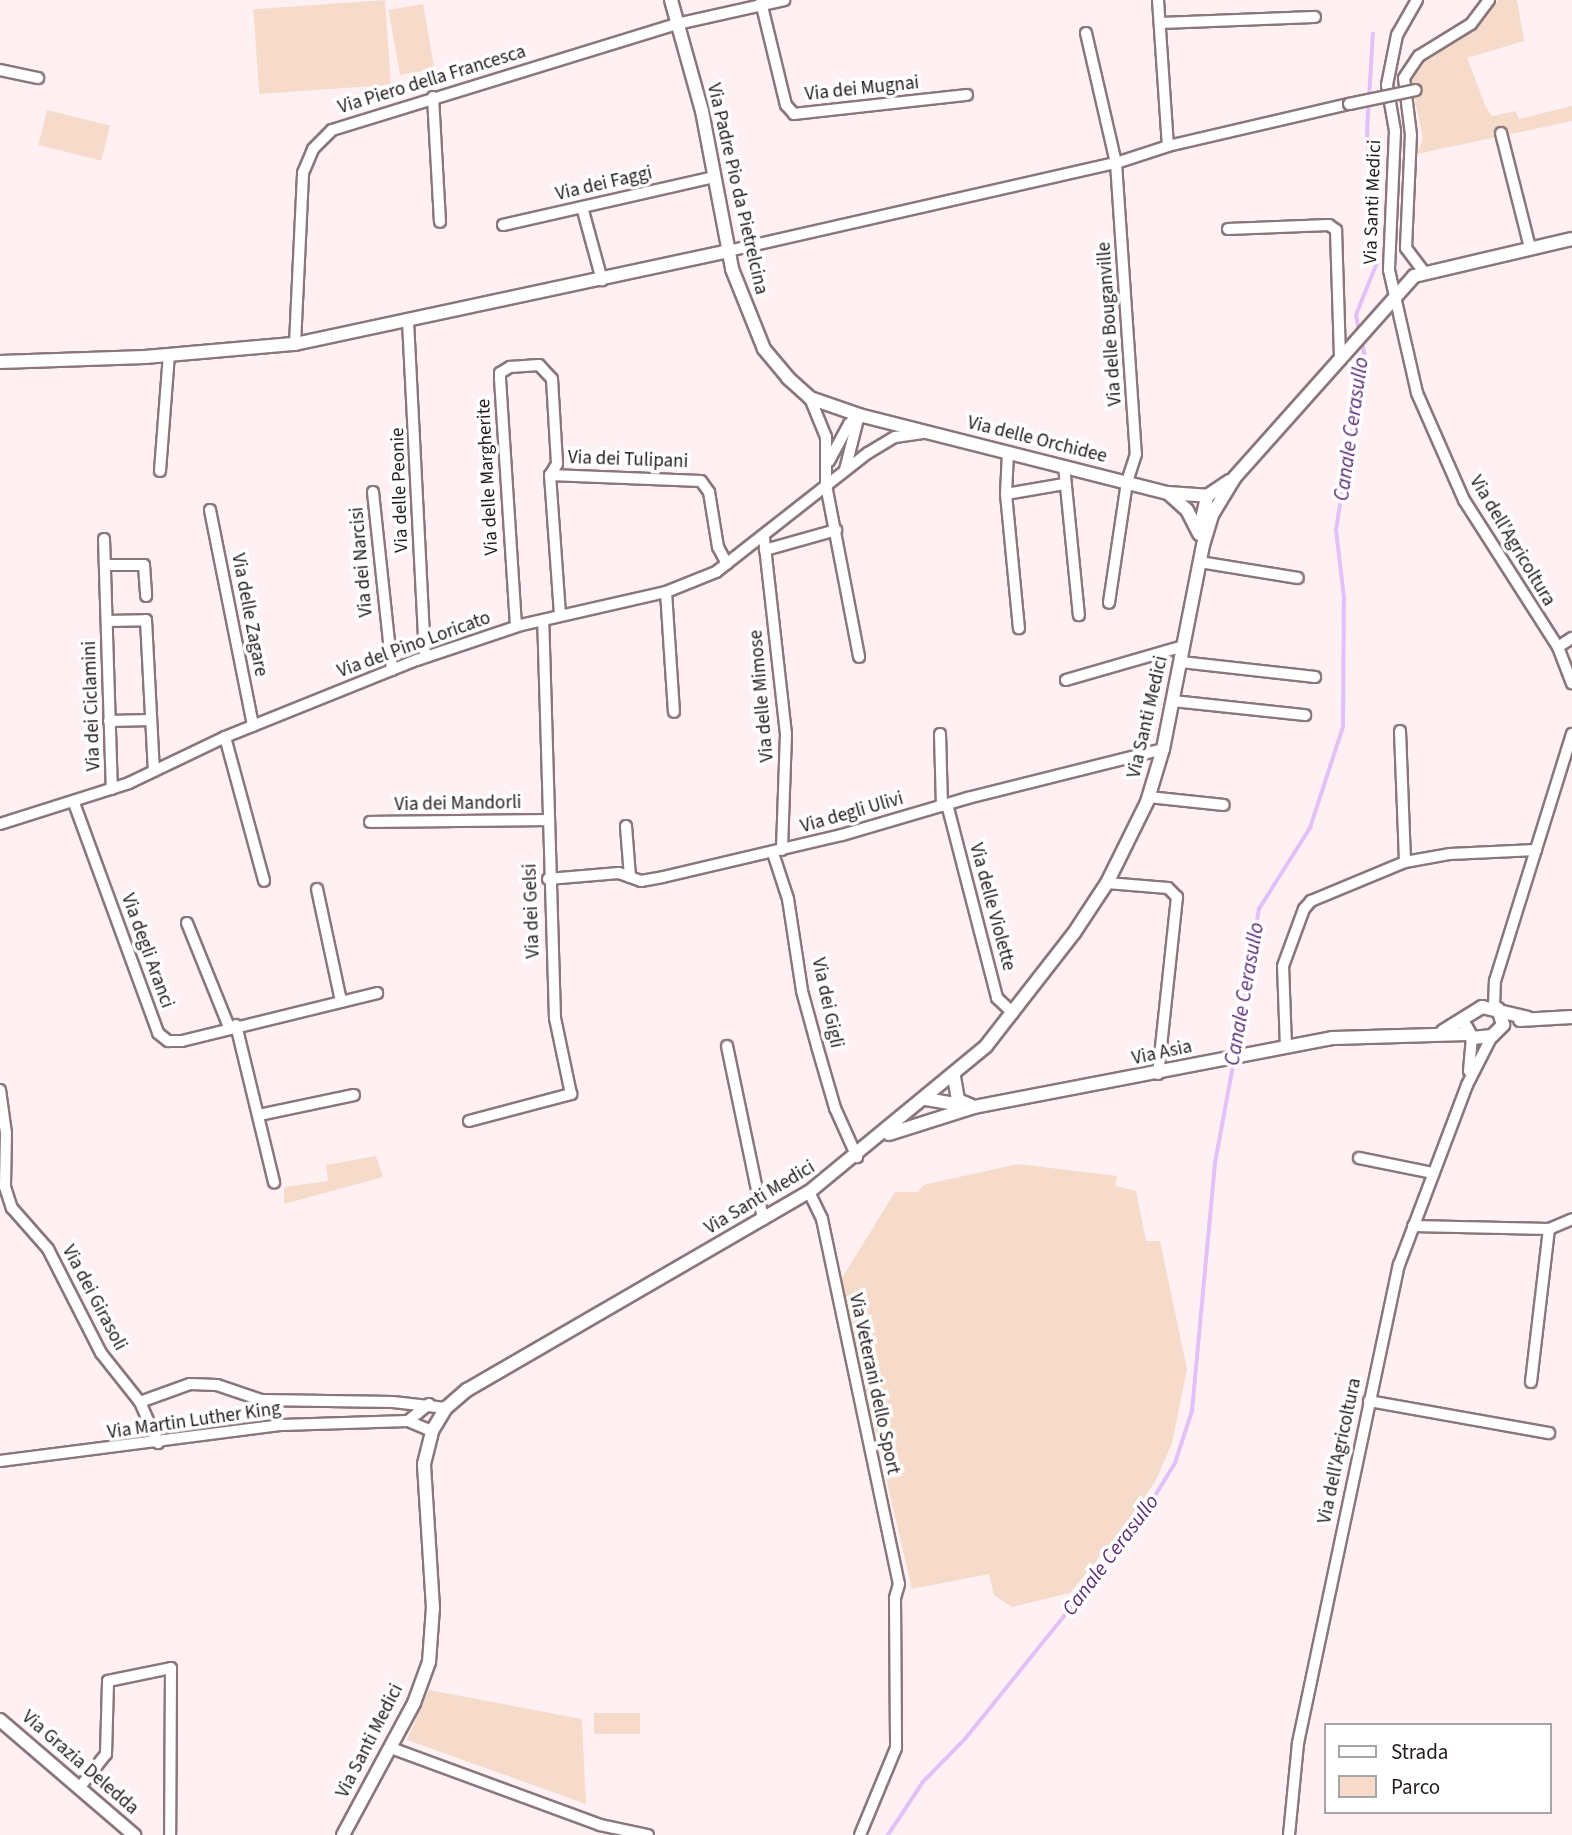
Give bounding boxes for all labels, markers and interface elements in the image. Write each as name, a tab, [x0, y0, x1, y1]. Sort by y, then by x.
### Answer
street label: Via Piero della Francesca	[335, 41, 529, 119]
street label: Via dei Mugnai	[804, 72, 920, 106]
street label: Via Padre Pio da Pietrelcina	[702, 81, 772, 297]
street label: Via Santi Medici	[1359, 139, 1387, 265]
street label: Via dei Faggi	[553, 162, 655, 206]
street label: Via delle Bouganville	[1093, 241, 1127, 407]
water label: Canale Cerasullo	[1328, 355, 1374, 503]
street label: Via delle Margherite	[473, 398, 503, 556]
street label: Via delle Orchidee	[965, 412, 1109, 468]
street label: Via delle Peonie	[386, 427, 414, 553]
street label: Via dei Tulipani	[567, 447, 689, 473]
street label: Via dell'Agricoltura	[1464, 472, 1560, 610]
street label: Via dei Narcisi	[346, 506, 378, 618]
street label: Via delle Zagare	[226, 552, 272, 678]
street label: Via del Pino Loricato	[334, 607, 494, 683]
street label: Via delle Mimose	[745, 629, 779, 763]
street label: Via dei Ciclamini	[78, 640, 106, 772]
street label: Via Santi Medici	[1123, 654, 1173, 780]
street label: Via degli Ulivi	[798, 787, 906, 839]
street label: Via dei Mandorli	[394, 791, 522, 817]
street label: Via delle Violette	[964, 841, 1020, 973]
street label: Via dei Gelsi	[519, 863, 545, 959]
street label: Via degli Aranci	[116, 891, 178, 1011]
water label: Canale Cerasullo	[1219, 920, 1269, 1068]
street label: Via dei Gigli	[806, 956, 848, 1050]
street label: Via Asia	[1130, 1036, 1194, 1070]
street label: Via Santi Medici	[701, 1156, 819, 1240]
street label: Via dei Girasoli	[57, 1241, 131, 1355]
street label: Via Veterani dello Sport	[844, 1291, 904, 1477]
street label: Via dell'Agricoltura	[1313, 1376, 1367, 1526]
street label: Via Martin Luther King	[106, 1398, 282, 1444]
water label: Canale Cerasullo	[1056, 1489, 1164, 1621]
street label: Via Santi Medici	[332, 1680, 408, 1802]
street label: Via Grazia Deledda	[17, 1706, 143, 1820]
legend	[1324, 1723, 1551, 1814]
text: Strada	[1391, 1737, 1448, 1767]
text: Parco	[1391, 1772, 1440, 1802]

